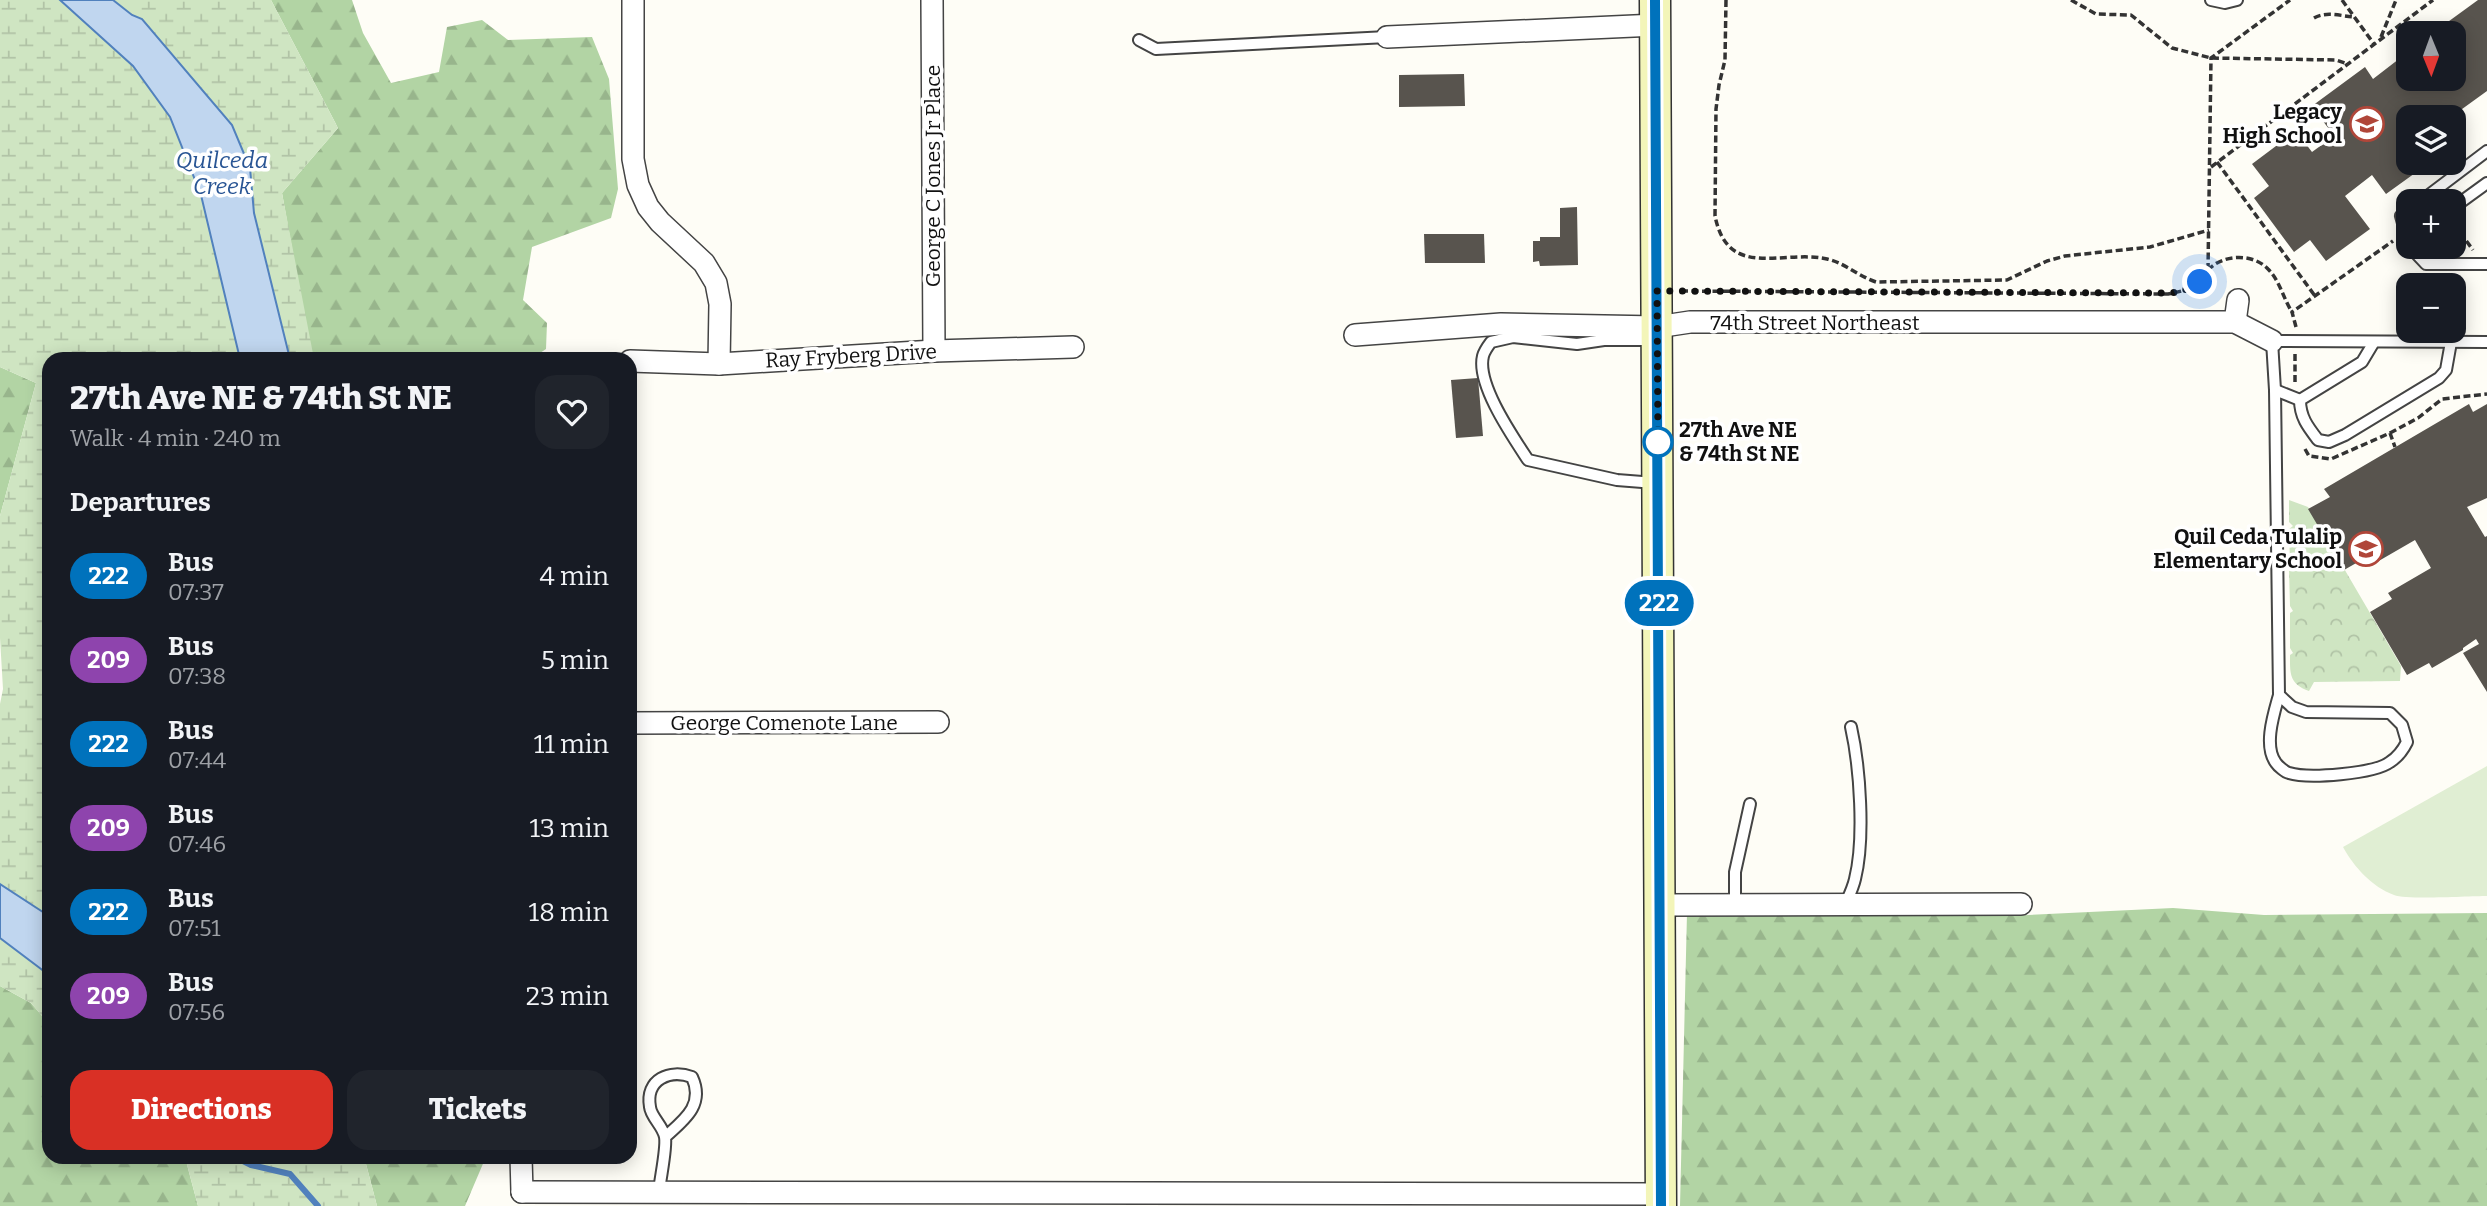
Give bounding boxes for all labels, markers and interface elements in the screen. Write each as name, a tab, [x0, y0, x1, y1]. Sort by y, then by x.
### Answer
north arrow	[2396, 21, 2466, 91]
map controls	[2396, 21, 2466, 343]
street label: George C Jones Jr Place	[920, 65, 946, 287]
place label: Legacy High School	[2223, 99, 2342, 149]
school or university icon: Legacy High School	[2348, 105, 2386, 143]
button: layers	[2396, 105, 2466, 175]
water label: Quilceda Creek	[176, 146, 268, 200]
button: +	[2396, 189, 2466, 259]
your location	[2182, 264, 2217, 299]
button: −	[2396, 273, 2466, 343]
street label: 74th Street Northeast	[1710, 310, 1920, 336]
street label: Ray Fryberg Drive	[765, 339, 937, 373]
button: heart	[535, 375, 609, 449]
text: 27th Ave NE & 74th St NE	[70, 378, 452, 418]
place label: 27th Ave NE & 74th St NE	[1679, 417, 1800, 467]
text: Walk · 4 min · 240 m	[70, 424, 281, 452]
marker: 27th Ave NE & 74th St NE	[1643, 427, 1673, 457]
text: Departures	[70, 487, 211, 518]
place label: Quil Ceda Tulalip Elementary School	[2153, 524, 2342, 574]
school or university icon: Quil Ceda Tulalip Elementary School	[2347, 530, 2385, 568]
text: Bus	[168, 547, 214, 578]
text: 4 min	[540, 561, 609, 592]
text: 222	[88, 562, 129, 590]
text: 07:37	[168, 578, 224, 606]
line badge: 222	[1619, 580, 1699, 626]
text: 222	[1639, 589, 1679, 617]
text: Bus	[168, 631, 214, 662]
text: 5 min	[541, 645, 609, 676]
text: 209	[87, 646, 130, 674]
text: 07:38	[168, 662, 226, 690]
street label: George Comenote Lane	[670, 710, 898, 736]
text: Bus	[168, 715, 214, 746]
text: 11 min	[534, 729, 609, 760]
text: 222	[88, 730, 129, 758]
text: 07:44	[168, 746, 226, 774]
text: Bus	[168, 799, 214, 830]
text: 13 min	[529, 813, 609, 844]
text: 209	[87, 814, 130, 842]
text: 07:46	[168, 830, 226, 858]
text: Bus	[168, 883, 214, 914]
text: 18 min	[529, 897, 609, 928]
text: 222	[88, 898, 129, 926]
text: 07:51	[168, 914, 221, 942]
text: Bus	[168, 967, 214, 998]
text: 23 min	[526, 981, 609, 1012]
text: 209	[87, 982, 130, 1010]
text: 07:56	[168, 998, 225, 1026]
button: Directions	[70, 1070, 333, 1150]
button: Tickets	[347, 1070, 609, 1150]

